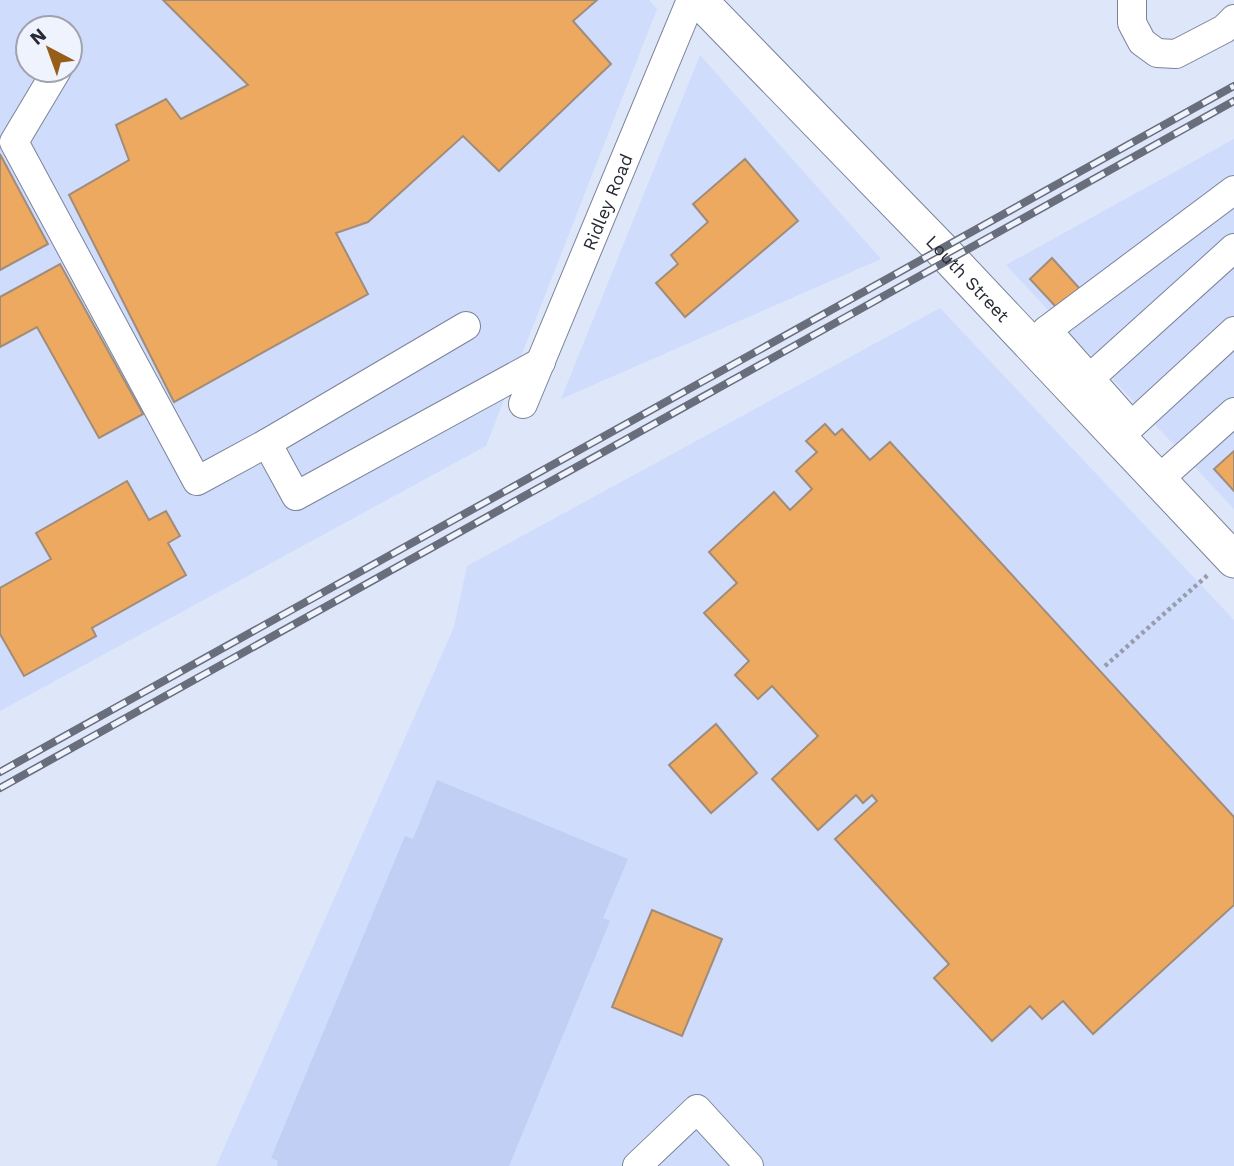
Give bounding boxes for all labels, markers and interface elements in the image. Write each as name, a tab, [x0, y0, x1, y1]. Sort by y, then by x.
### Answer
north arrow	[14, 14, 84, 84]
text: N	[25, 23, 51, 50]
street label: Ridley Road	[578, 150, 636, 253]
street label: Louth Street	[922, 230, 1014, 326]

